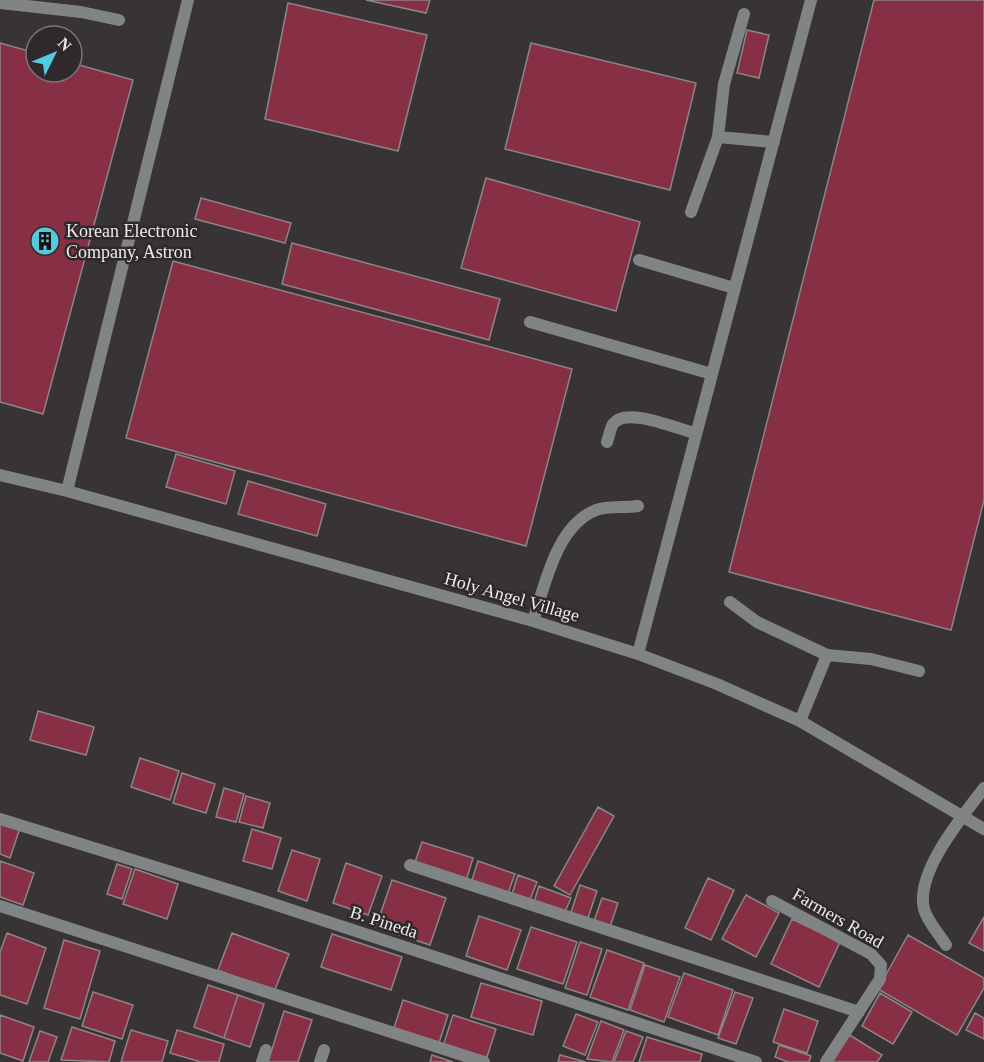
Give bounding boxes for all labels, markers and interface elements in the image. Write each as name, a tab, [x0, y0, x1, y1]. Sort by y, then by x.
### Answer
north arrow	[24, 24, 84, 84]
text: N	[54, 34, 75, 54]
place label: Korean Electronic Company, Astron	[66, 221, 197, 262]
building icon: Korean Electronic Company, Astron	[29, 225, 61, 257]
street label: Holy Angel Village	[442, 568, 582, 626]
street label: Farmers Road	[789, 884, 887, 952]
street label: B. Pineda	[348, 902, 420, 942]

